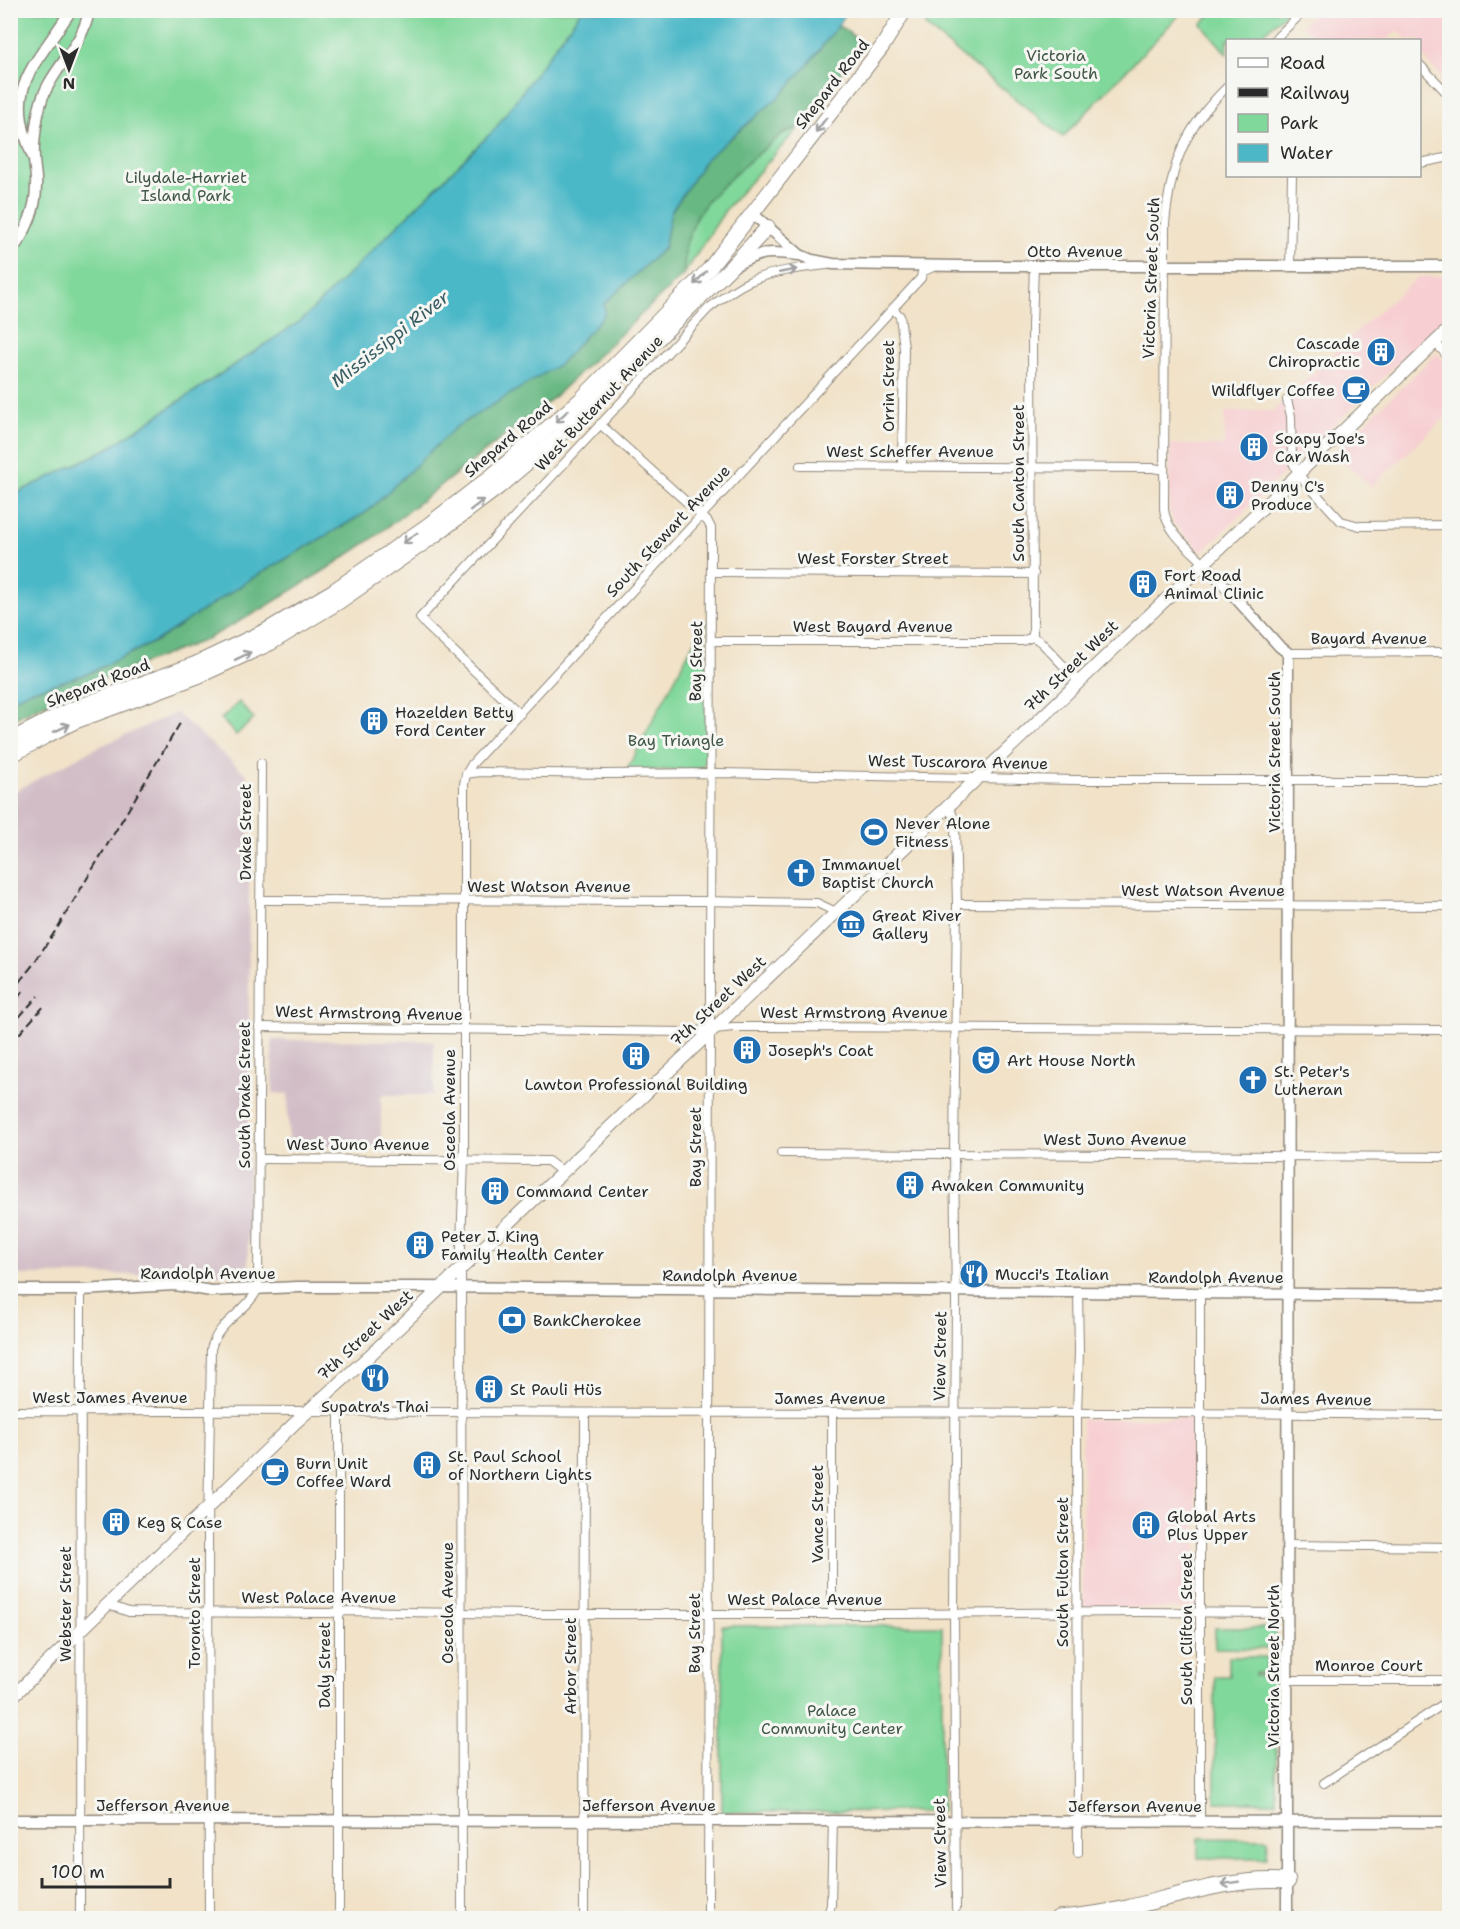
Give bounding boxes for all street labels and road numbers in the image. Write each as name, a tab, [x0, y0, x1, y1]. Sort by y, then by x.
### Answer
street label: Shepard Road	[790, 35, 874, 133]
street label: Victoria Street South	[1138, 197, 1164, 359]
street label: Otto Avenue	[1027, 241, 1123, 262]
street label: West Butternut Avenue	[530, 330, 668, 476]
street label: Orrin Street	[878, 340, 899, 432]
street label: Shepard Road	[459, 396, 557, 482]
street label: South Canton Street	[1008, 404, 1029, 562]
street label: West Scheffer Avenue	[826, 441, 994, 462]
street label: South Stewart Avenue	[601, 461, 735, 601]
street label: West Forster Street	[797, 548, 949, 569]
street label: 7th Street West	[1019, 615, 1123, 717]
street label: West Bayard Avenue	[793, 616, 953, 637]
street label: Bay Street	[685, 620, 707, 702]
street label: Bayard Avenue	[1311, 628, 1427, 649]
street label: Shepard Road	[43, 654, 153, 712]
street label: Victoria Street South	[1264, 671, 1285, 833]
street label: West Tuscarora Avenue	[868, 750, 1048, 774]
street label: Drake Street	[235, 783, 256, 881]
street label: West Watson Avenue	[467, 876, 631, 897]
street label: West Watson Avenue	[1121, 880, 1285, 901]
street label: 7th Street West	[666, 951, 770, 1051]
street label: West Armstrong Avenue	[275, 1001, 463, 1025]
street label: West Armstrong Avenue	[760, 1002, 948, 1023]
street label: South Drake Street	[234, 1022, 255, 1168]
street label: Osceola Avenue	[439, 1049, 460, 1171]
street label: Bay Street	[685, 1107, 706, 1187]
street label: West Juno Avenue	[1043, 1129, 1187, 1150]
street label: West Juno Avenue	[286, 1134, 430, 1155]
street label: Randolph Avenue	[140, 1263, 276, 1284]
street label: Randolph Avenue	[662, 1265, 798, 1286]
street label: Randolph Avenue	[1148, 1267, 1284, 1288]
street label: 7th Street West	[313, 1285, 417, 1385]
street label: View Street	[929, 1311, 951, 1401]
street label: West James Avenue	[32, 1387, 188, 1408]
street label: James Avenue	[774, 1388, 886, 1409]
street label: James Avenue	[1260, 1388, 1372, 1410]
street label: Vance Street	[807, 1465, 828, 1563]
street label: South Fulton Street	[1052, 1497, 1073, 1647]
street label: Osceola Avenue	[437, 1542, 458, 1664]
street label: Webster Street	[55, 1546, 76, 1662]
street label: South Clifton Street	[1176, 1553, 1197, 1705]
street label: Toronto Street	[184, 1557, 205, 1669]
street label: Victoria Street North	[1263, 1584, 1284, 1748]
street label: West Palace Avenue	[241, 1587, 397, 1608]
street label: West Palace Avenue	[727, 1589, 883, 1610]
street label: Bay Street	[684, 1593, 705, 1673]
street label: Arbor Street	[560, 1617, 581, 1715]
street label: Daly Street	[314, 1622, 335, 1708]
street label: Monroe Court	[1315, 1655, 1423, 1676]
street label: Jefferson Avenue	[96, 1795, 230, 1816]
street label: Jefferson Avenue	[582, 1795, 716, 1816]
street label: Jefferson Avenue	[1068, 1796, 1202, 1817]
street label: View Street	[929, 1798, 951, 1888]

